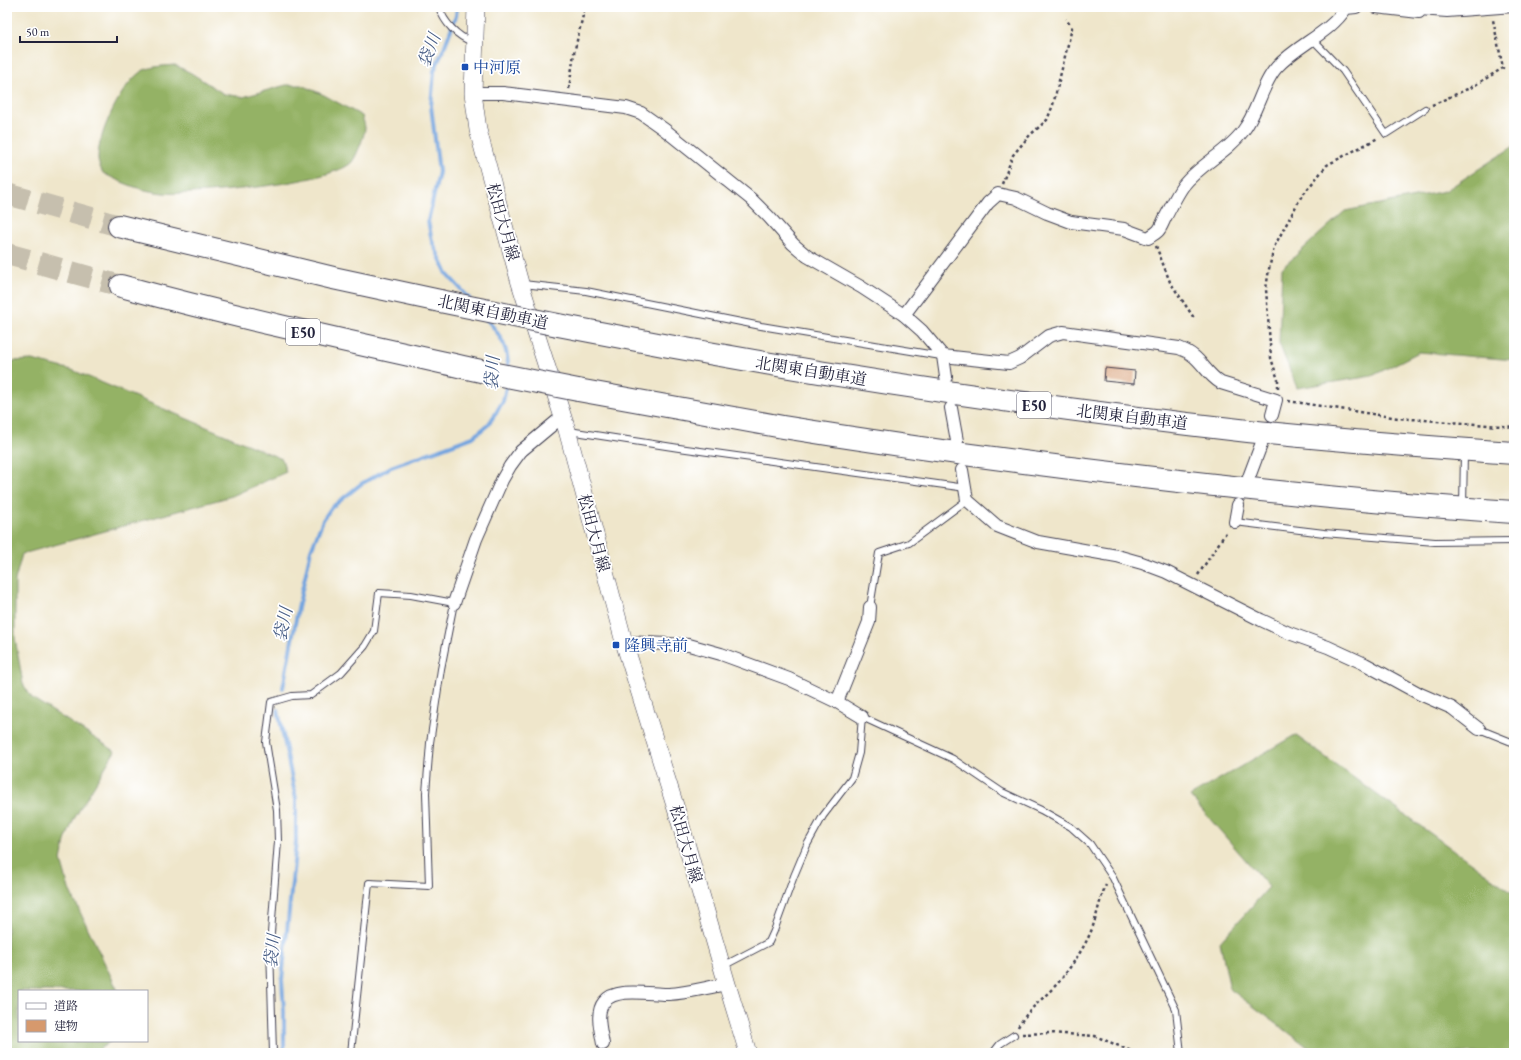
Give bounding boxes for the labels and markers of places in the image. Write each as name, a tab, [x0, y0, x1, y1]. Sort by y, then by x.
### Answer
place label: 中河原	[473, 57, 521, 78]
marker: 中河原	[460, 62, 470, 72]
place label: 隆興寺前	[624, 635, 688, 656]
marker: 隆興寺前	[611, 640, 621, 650]

